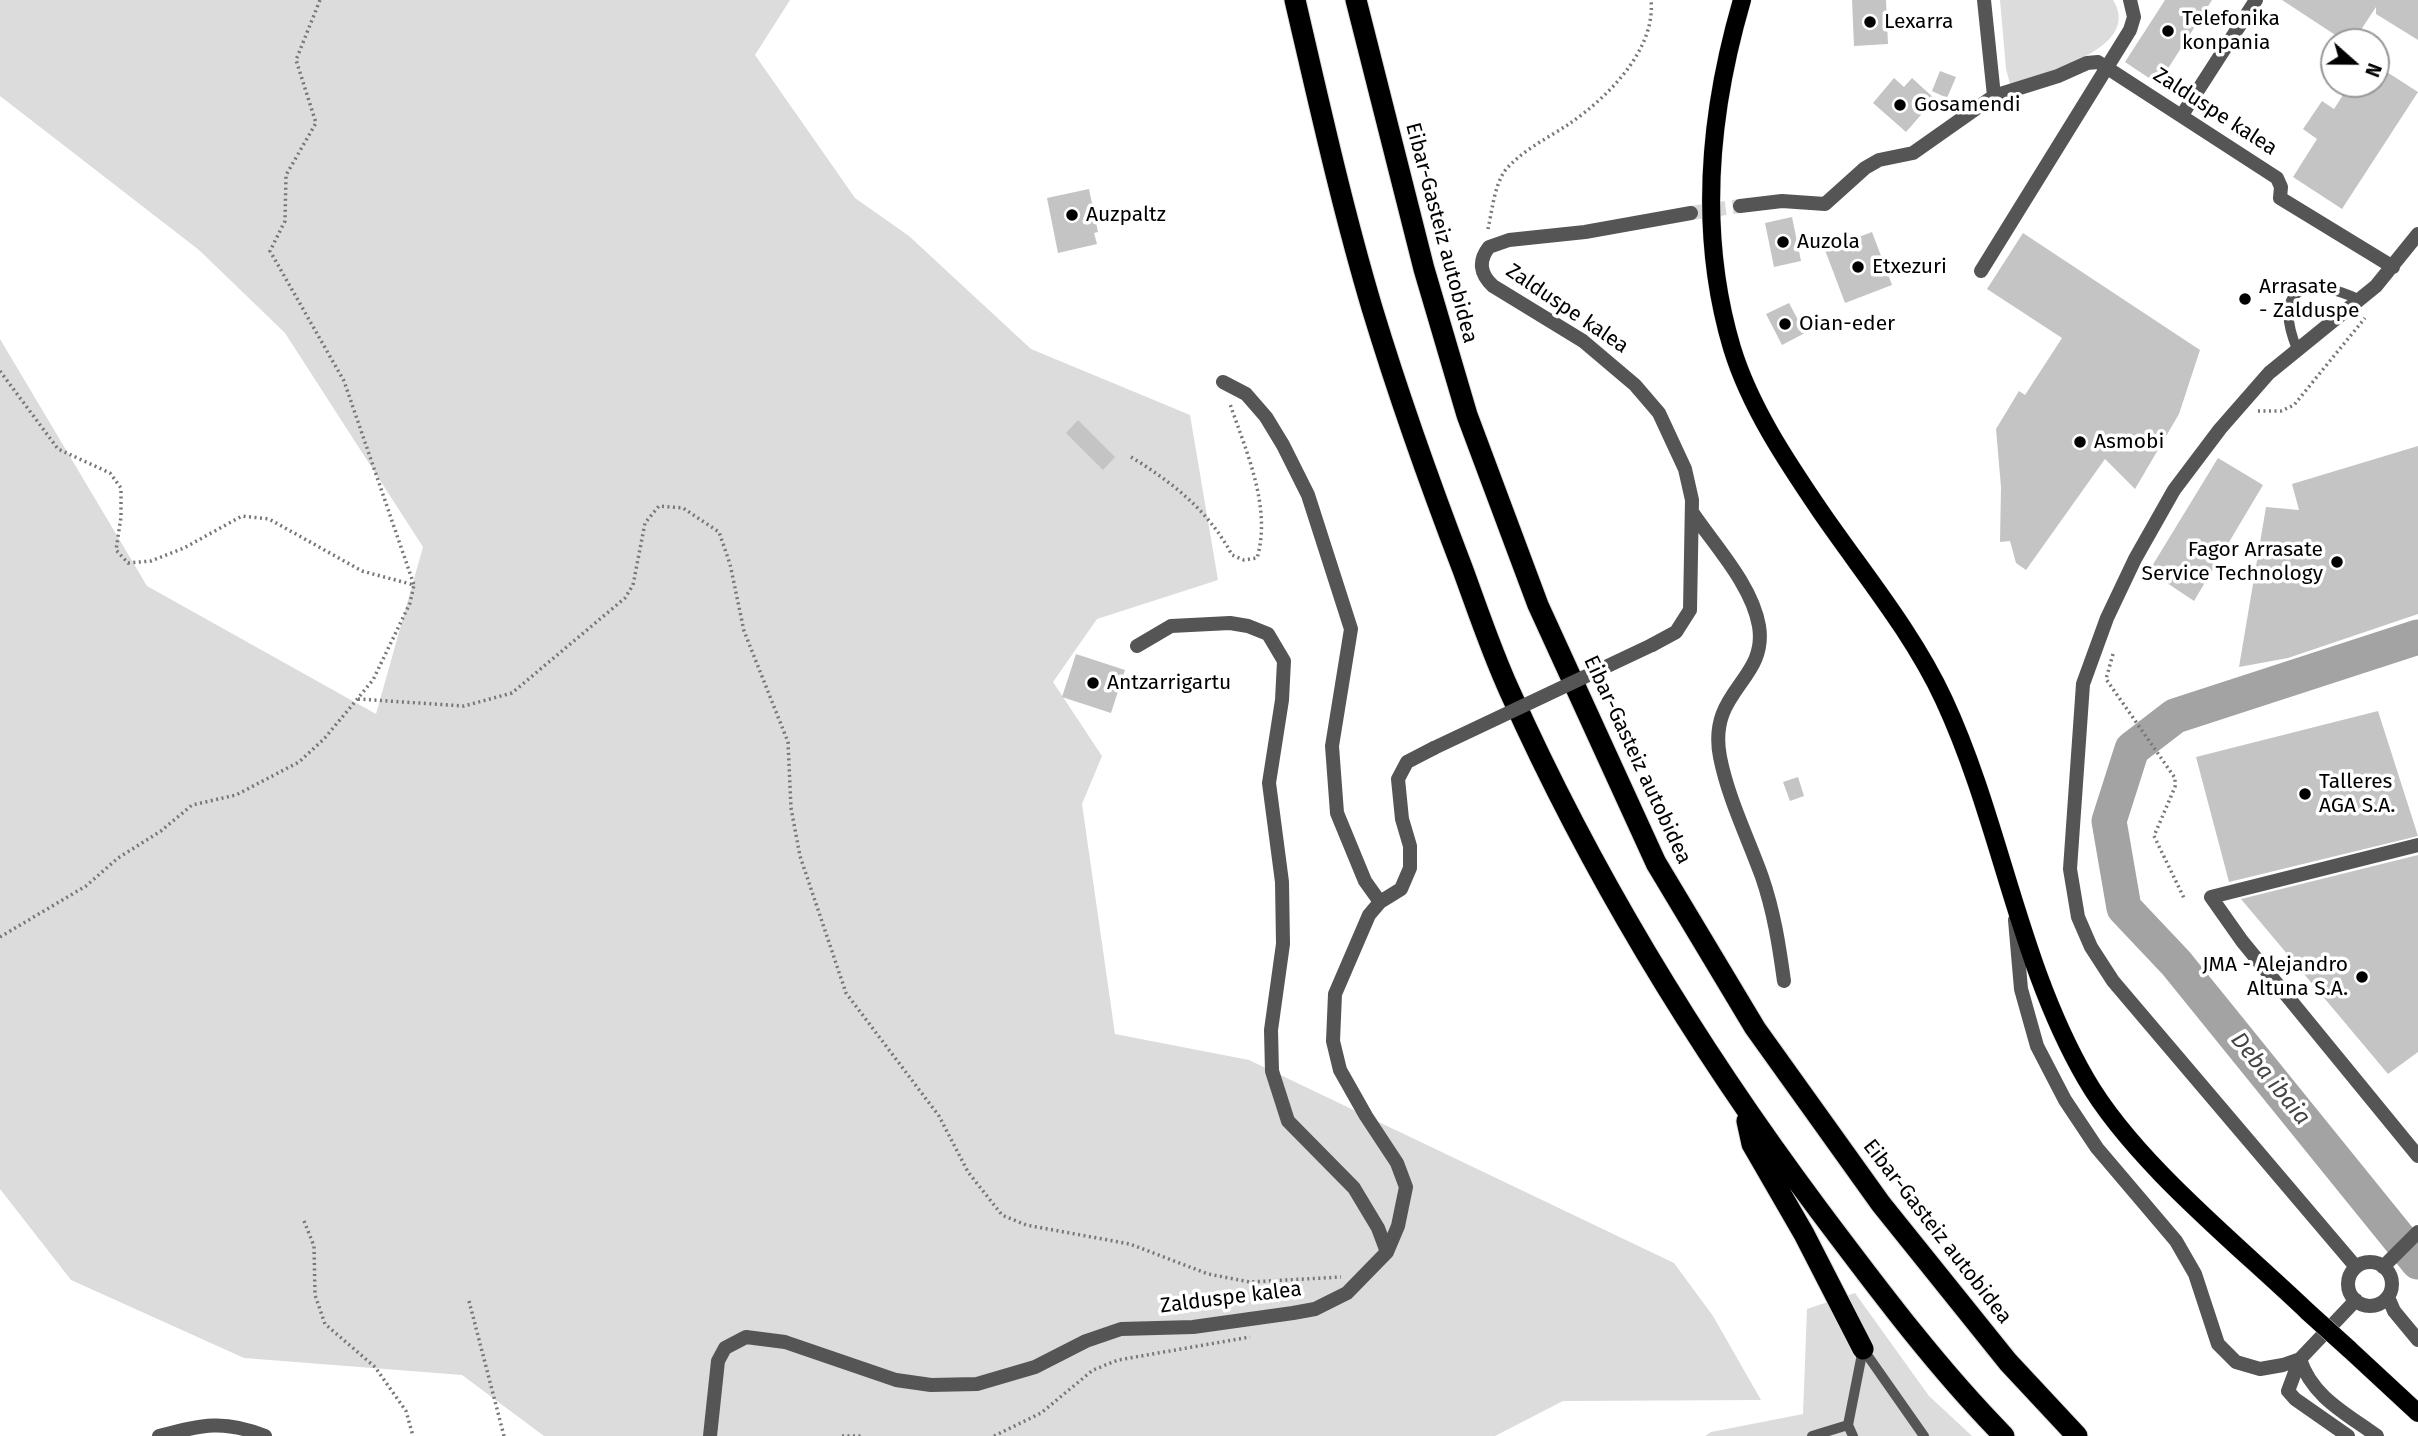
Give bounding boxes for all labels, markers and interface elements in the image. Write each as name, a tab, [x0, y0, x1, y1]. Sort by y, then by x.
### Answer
place label: Telefonika konpania	[2182, 6, 2280, 56]
place label: Lexarra	[1884, 9, 1953, 35]
marker: Lexarra	[1862, 14, 1878, 30]
marker: Telefonika konpania	[2160, 23, 2176, 39]
north arrow	[2320, 28, 2390, 98]
text: N	[2360, 60, 2386, 80]
street label: Zalduspe kalea	[2148, 63, 2282, 161]
place label: Gosamendi	[1914, 92, 2021, 118]
marker: Gosamendi	[1892, 97, 1908, 113]
street label: Eibar-Gasteiz autobidea	[1399, 120, 1483, 346]
place label: Auzpaltz	[1086, 202, 1166, 228]
marker: Auzpaltz	[1064, 207, 1080, 223]
place label: Auzola	[1797, 229, 1860, 255]
marker: Auzola	[1775, 234, 1791, 250]
place label: Etxezuri	[1872, 254, 1947, 280]
street label: Zalduspe kalea	[1501, 259, 1633, 359]
marker: Etxezuri	[1850, 259, 1866, 275]
place label: Arrasate - Zalduspe	[2259, 274, 2359, 324]
marker: Arrasate - Zalduspe	[2237, 291, 2253, 307]
place label: Oian-eder	[1799, 311, 1895, 337]
marker: Oian-eder	[1777, 316, 1793, 332]
place label: Asmobi	[2094, 429, 2164, 455]
marker: Asmobi	[2072, 434, 2088, 450]
place label: Fagor Arrasate Service Technology	[2141, 537, 2323, 587]
marker: Fagor Arrasate Service Technology	[2329, 554, 2345, 570]
street label: Eibar-Gasteiz autobidea	[1578, 652, 1696, 868]
place label: Antzarrigartu	[1107, 670, 1231, 696]
marker: Antzarrigartu	[1085, 675, 1101, 691]
place label: Talleres AGA S.A.	[2319, 769, 2395, 819]
marker: Talleres AGA S.A.	[2297, 786, 2313, 802]
place label: JMA - Alejandro Altuna S.A.	[2202, 952, 2348, 1002]
marker: JMA - Alejandro Altuna S.A.	[2354, 969, 2370, 985]
water label: Deba ibaia	[2224, 1027, 2316, 1131]
street label: Eibar-Gasteiz autobidea	[1857, 1135, 2017, 1329]
street label: Zalduspe kalea	[1159, 1277, 1303, 1319]

